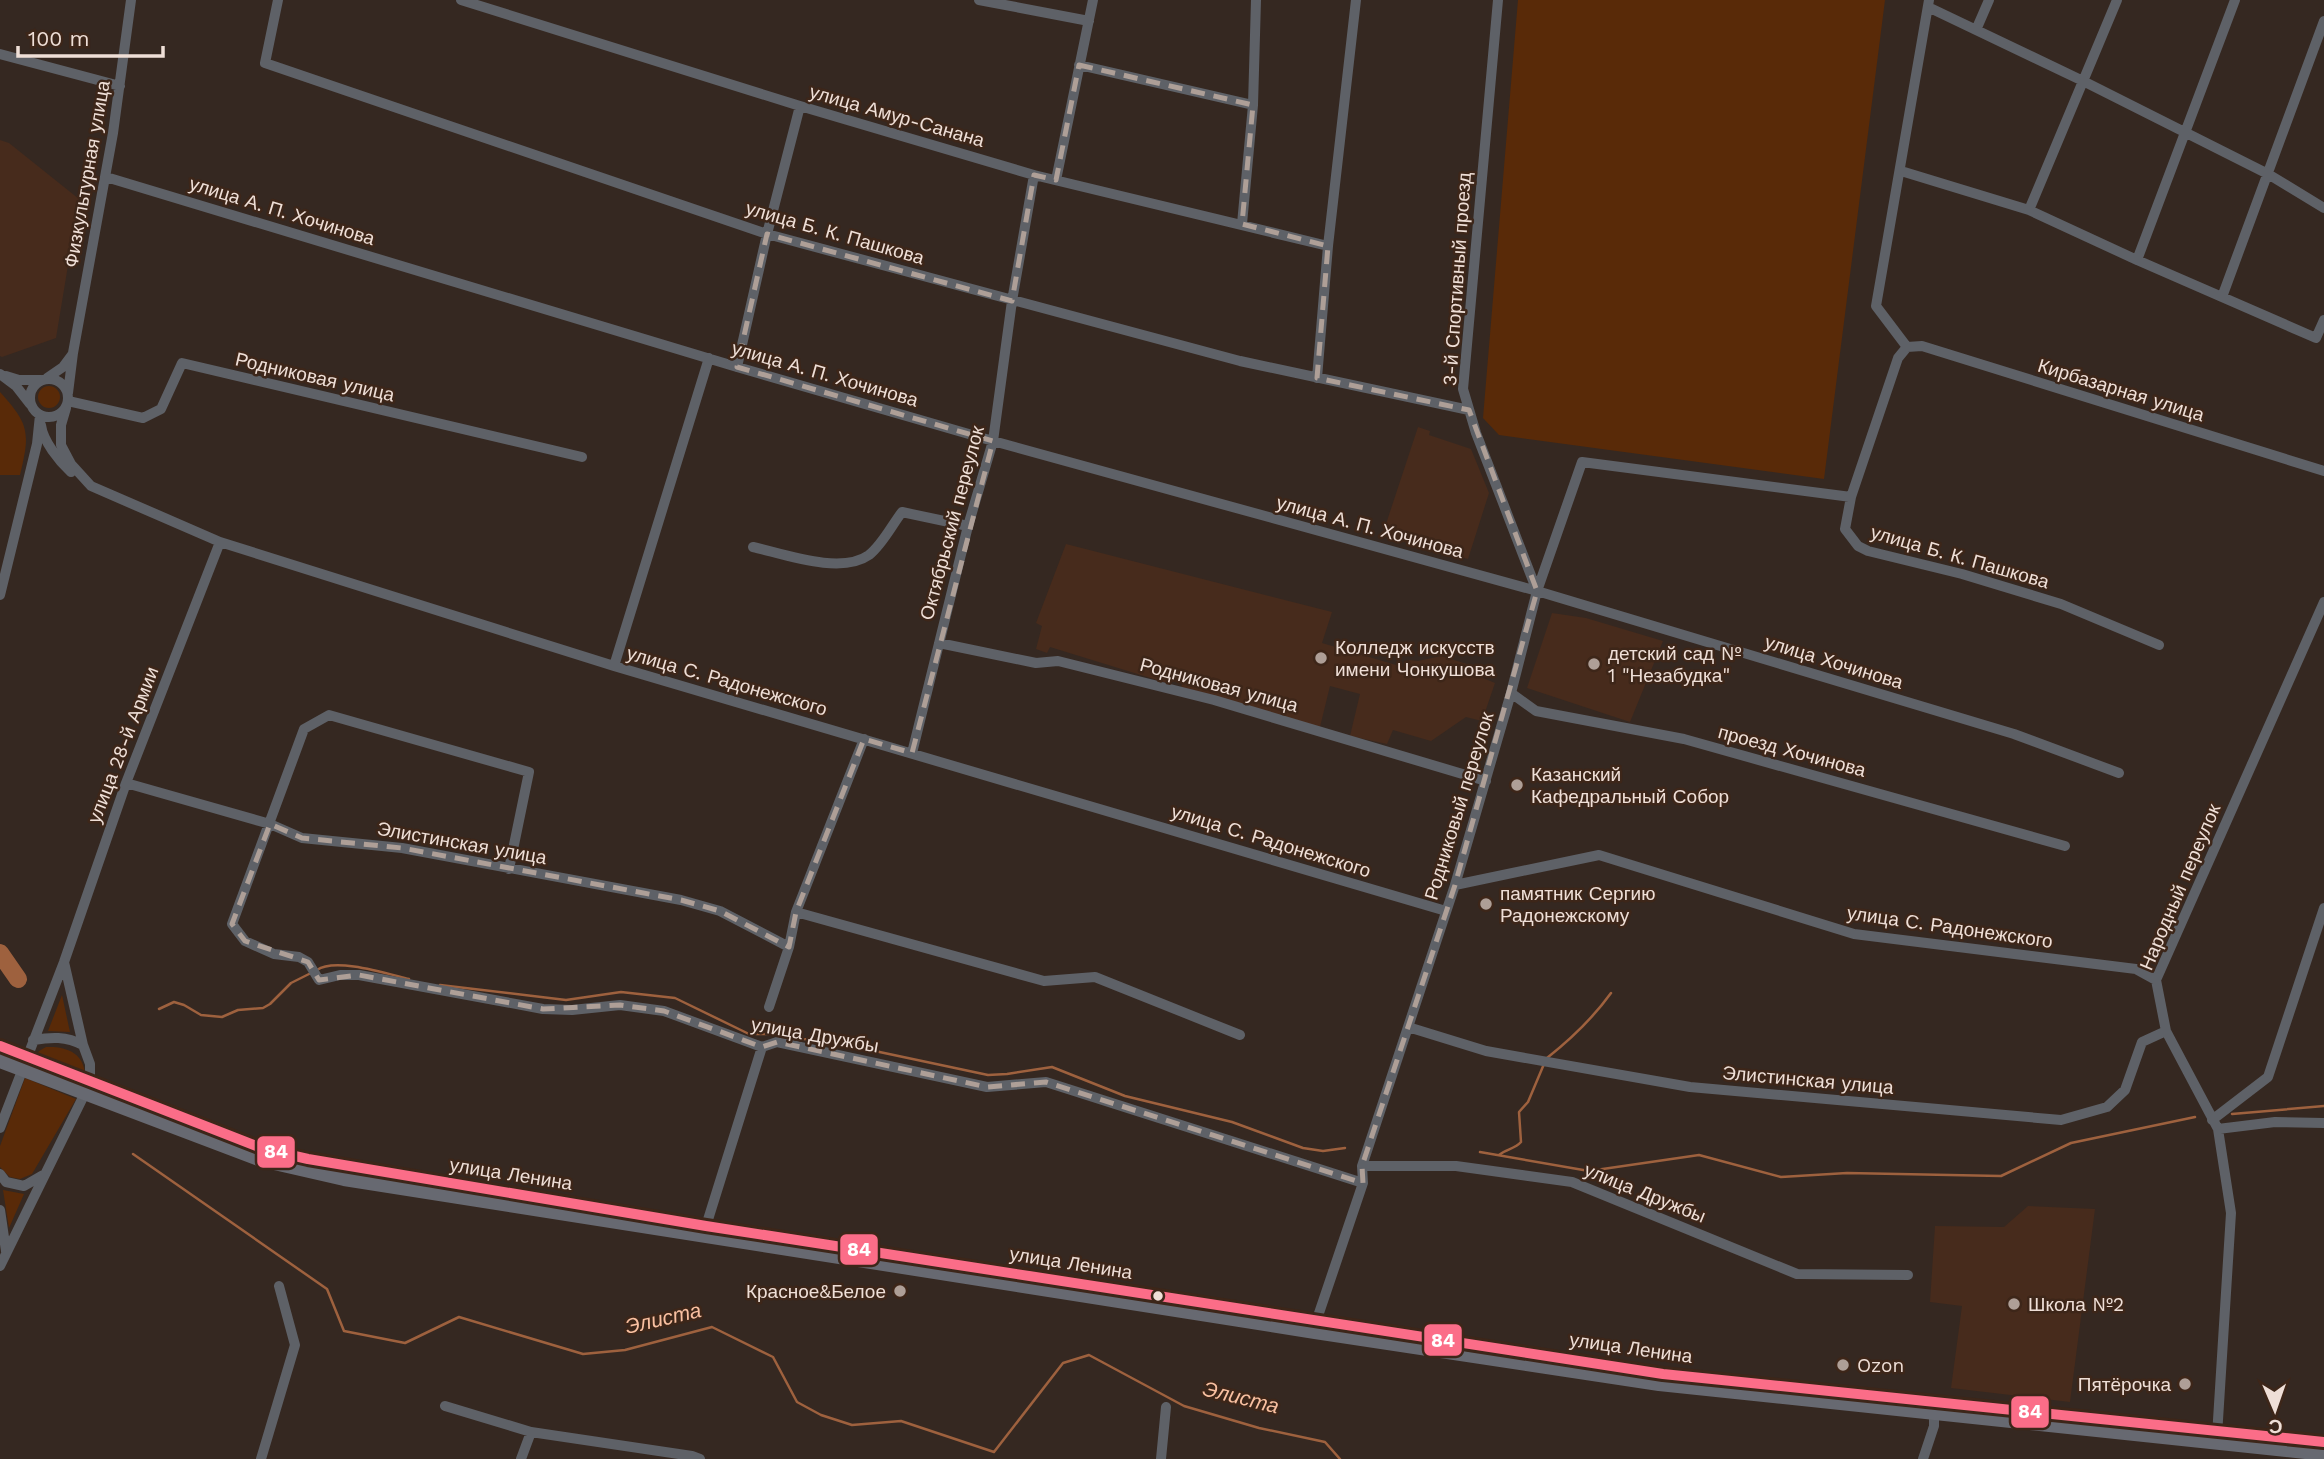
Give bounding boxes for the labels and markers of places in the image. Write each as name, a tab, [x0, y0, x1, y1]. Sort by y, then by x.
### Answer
place label: Колледж искусств имени Чонкушова	[1335, 636, 1495, 681]
place label: детский сад № 1 "Незабудка"	[1608, 642, 1742, 687]
marker: Колледж искусств имени Чонкушова	[1313, 650, 1329, 666]
marker: детский сад № 1 "Незабудка"	[1586, 656, 1602, 672]
place label: Казанский Кафедральный Собор	[1531, 763, 1729, 808]
marker: Казанский Кафедральный Собор	[1509, 777, 1525, 793]
place label: памятник Сергию Радонежскому	[1500, 882, 1655, 927]
marker: памятник Сергию Радонежскому	[1478, 896, 1494, 912]
place label: Красное&Белое	[746, 1280, 886, 1303]
marker: Красное&Белое	[892, 1283, 908, 1299]
unlabelled marker	[1151, 1289, 1165, 1303]
place label: Школа №2	[2028, 1293, 2124, 1316]
marker: Школа №2	[2006, 1296, 2022, 1312]
place label: Ozon	[1857, 1354, 1904, 1377]
marker: Ozon	[1835, 1357, 1851, 1373]
place label: Пятёрочка	[2078, 1373, 2171, 1396]
marker: Пятёрочка	[2177, 1376, 2193, 1392]

